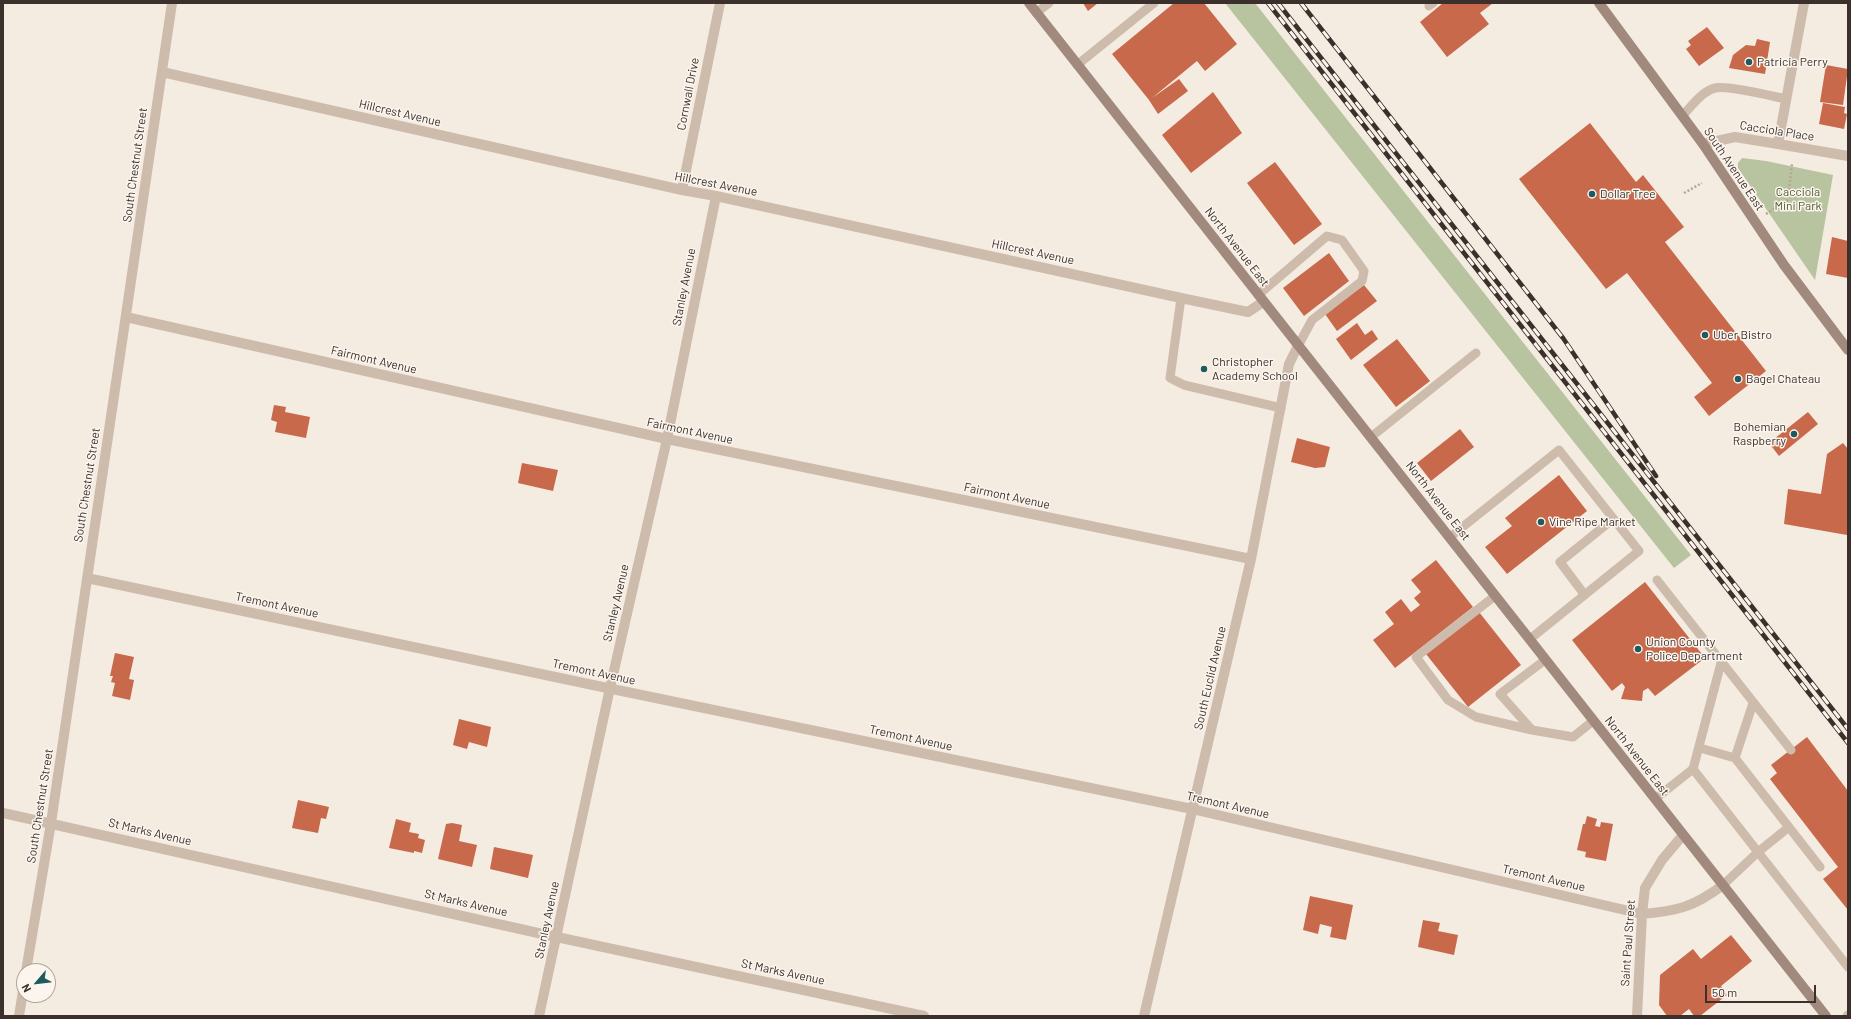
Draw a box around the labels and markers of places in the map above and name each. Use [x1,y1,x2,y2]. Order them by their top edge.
place label: Patricia Perry [1757,55,1828,69]
marker: Patricia Perry [1744,57,1754,67]
place label: Dollar Tree [1600,187,1656,201]
marker: Dollar Tree [1587,189,1597,199]
place label: Uber Bistro [1713,328,1772,342]
marker: Uber Bistro [1700,330,1710,340]
place label: Christopher Academy School [1212,355,1298,383]
marker: Christopher Academy School [1199,364,1209,374]
place label: Bagel Chateau [1746,372,1820,386]
marker: Bagel Chateau [1733,374,1743,384]
place label: Bohemian Raspberry [1733,420,1786,448]
marker: Bohemian Raspberry [1789,429,1799,439]
place label: Vine Ripe Market [1549,515,1636,529]
marker: Vine Ripe Market [1536,517,1546,527]
place label: Union County Police Department [1646,635,1743,663]
marker: Union County Police Department [1633,644,1643,654]

